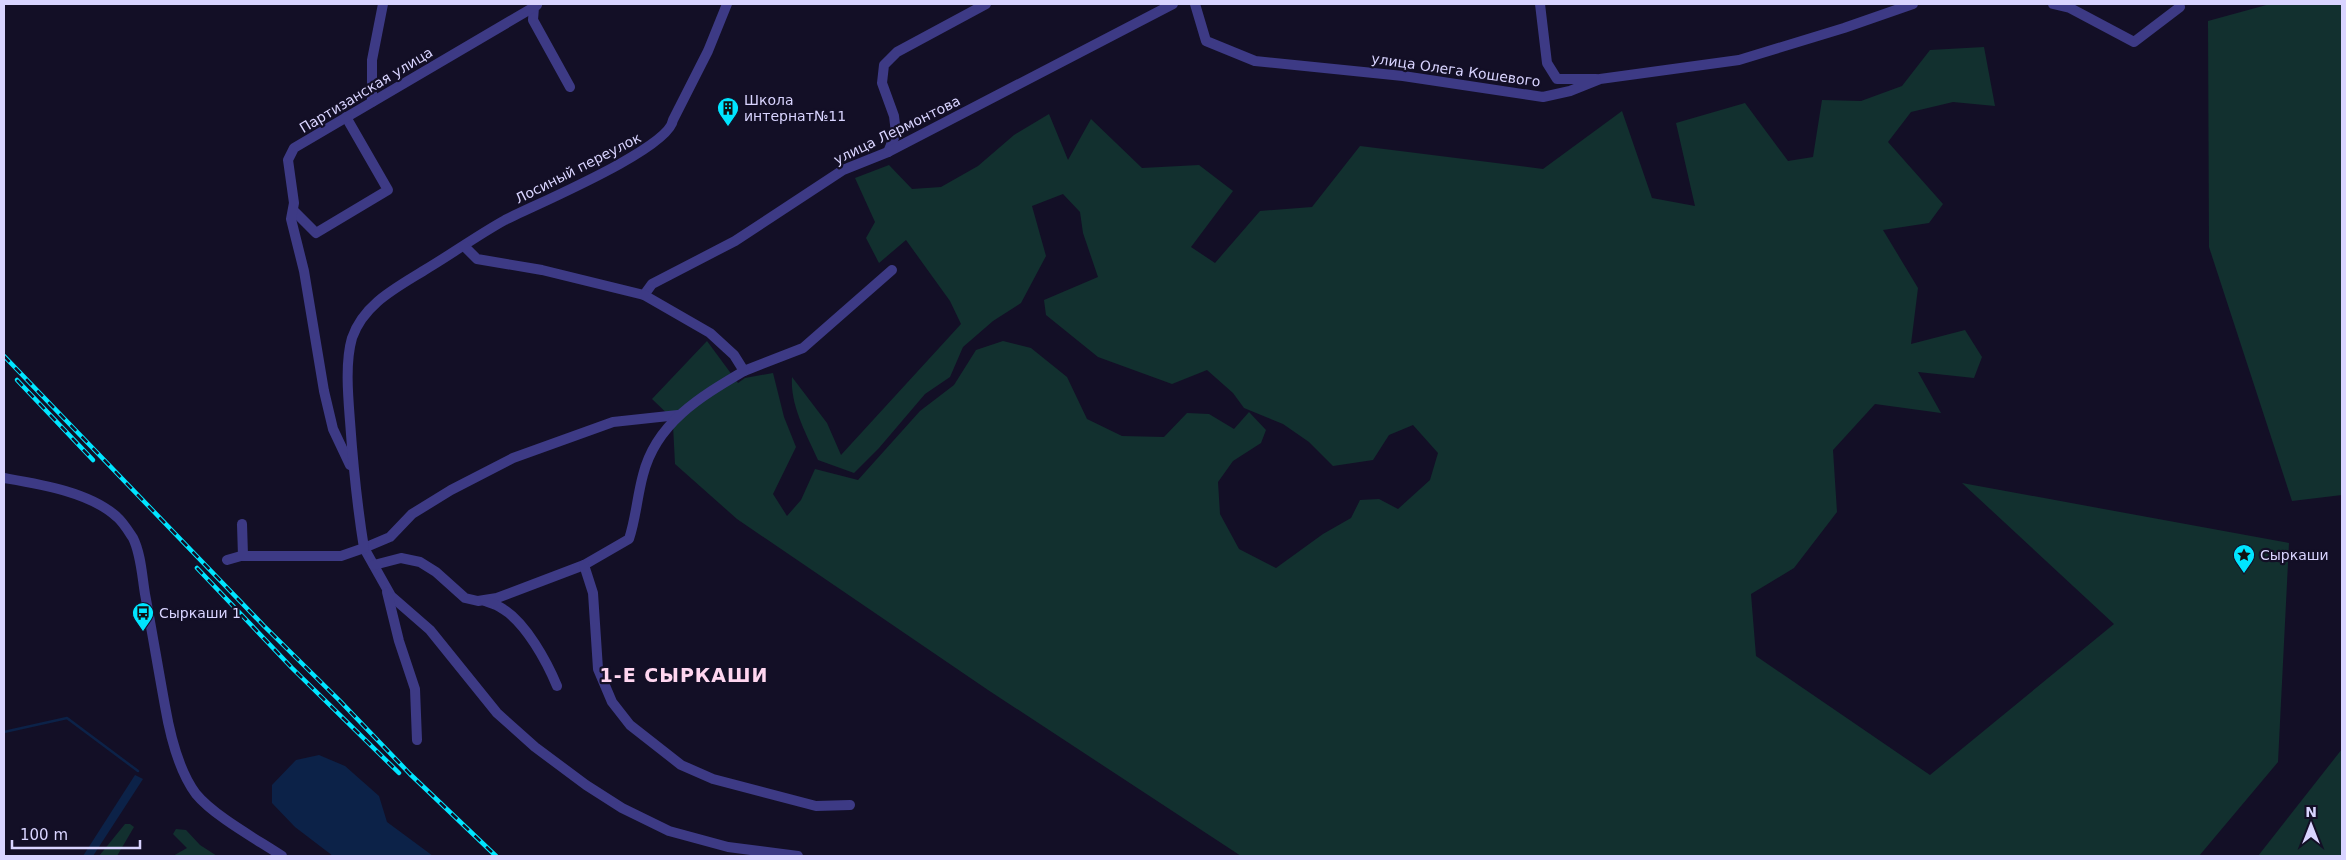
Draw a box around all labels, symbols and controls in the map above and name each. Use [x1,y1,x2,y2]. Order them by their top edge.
street label: Партизанская улица [297,44,435,136]
street label: улица Олега Кошевого [1370,50,1542,90]
place label: Школа интернат№11 [744,92,846,124]
street label: улица Лермонтова [831,92,963,168]
building icon: Школа интернат№11 [716,96,740,127]
street label: Лосиный переулок [512,129,644,207]
place icon: Сыркаши [2232,543,2256,574]
place label: Сыркаши [2260,547,2329,563]
bus stop icon: Сыркаши 1 [131,601,155,632]
place label: Сыркаши 1 [159,605,241,621]
district label: 1-Е СЫРКАШИ [600,664,768,686]
north arrow [2286,800,2336,850]
text: N [2305,804,2317,820]
scale bar [12,818,140,850]
text: 100 m [20,826,68,844]

